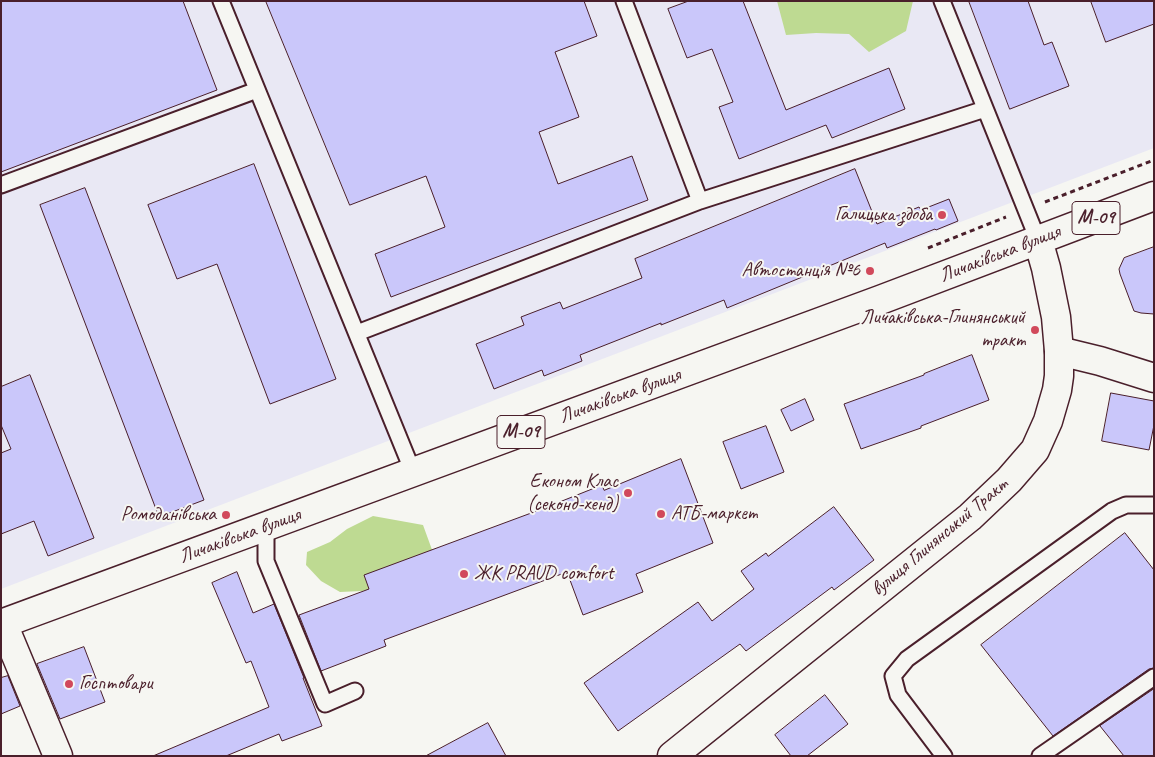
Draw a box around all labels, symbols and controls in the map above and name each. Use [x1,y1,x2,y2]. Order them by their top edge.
road number: М-09 [1072,202,1120,234]
place label: Галицька здоба [835,203,932,227]
marker: Галицька здоба [936,209,948,221]
street label: Личаківська вулиця [936,220,1064,288]
place label: Автостанція №6 [742,259,860,283]
marker: Автостанція №6 [864,265,876,277]
place label: Личаківська-Глинянський тракт [860,306,1025,353]
marker: Личаківська-Глинянський тракт [1029,324,1041,336]
street label: Личаківська вулиця [556,363,684,429]
road number: М-09 [497,416,545,448]
place label: Економ Клас (секонд-хенд) [527,470,618,517]
street label: вулиця Глинянський Тракт [866,473,1014,601]
marker: Економ Клас (секонд-хенд) [622,487,634,499]
place label: АТБ-маркет [671,502,757,526]
place label: Ромоданівська [121,503,216,527]
street label: Личаківська вулиця [176,503,304,569]
marker: АТБ-маркет [655,508,667,520]
marker: Ромоданівська [220,509,232,521]
place label: ЖК PRAUD comfort [474,562,613,586]
marker: ЖК PRAUD comfort [458,568,470,580]
place label: Госптовари [79,672,153,696]
marker: Госптовари [63,678,75,690]

